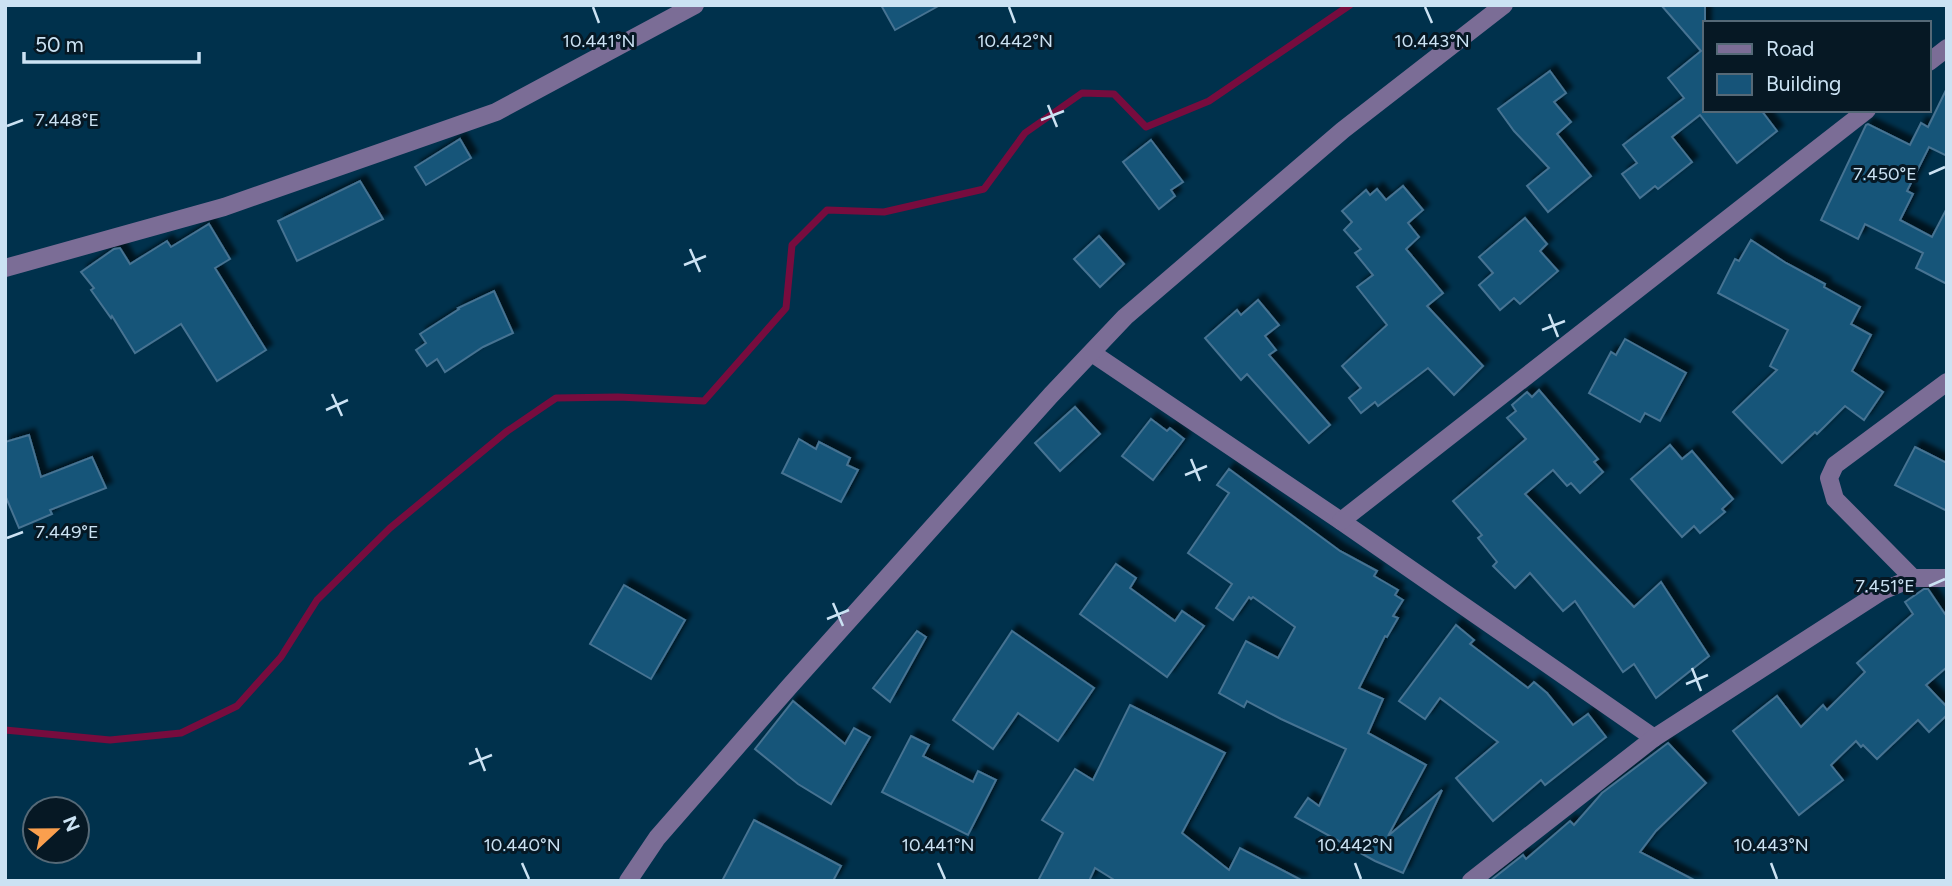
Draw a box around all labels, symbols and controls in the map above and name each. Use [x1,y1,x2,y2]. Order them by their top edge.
scale bar [24,21,200,65]
legend [1703,21,1931,112]
text: 10.441°N [562,30,636,52]
text: 10.442°N [977,30,1053,52]
text: 10.443°N [1394,30,1470,52]
text: 50 m [35,32,84,57]
text: Road [1766,36,1814,61]
text: Building [1766,71,1841,96]
text: 7.448°E [35,109,99,131]
text: 7.450°E [1853,163,1917,185]
text: 7.449°E [35,521,99,543]
text: 7.451°E [1855,575,1915,597]
north arrow [21,795,91,865]
text: N [58,813,85,835]
text: 10.440°N [483,834,561,856]
text: 10.441°N [901,834,975,856]
text: 10.442°N [1317,834,1393,856]
text: 10.443°N [1733,834,1809,856]

